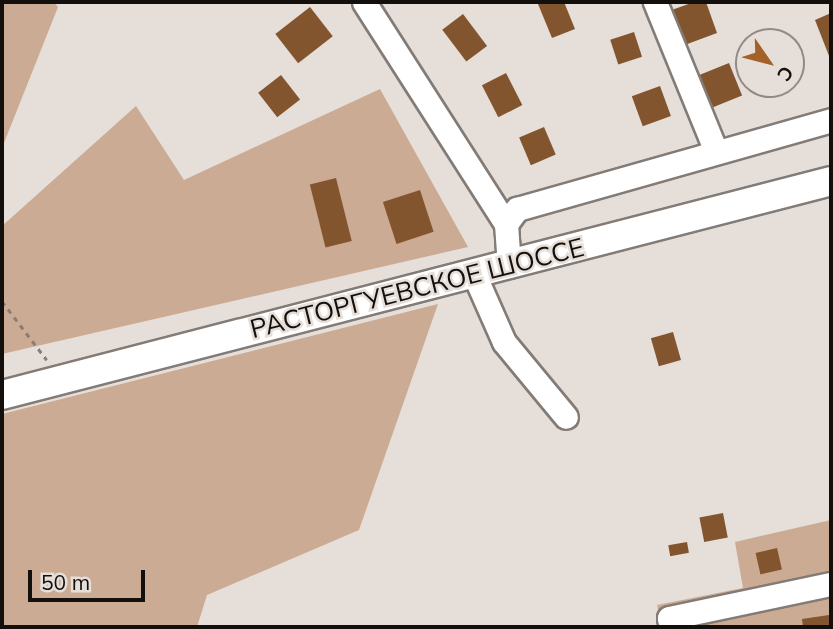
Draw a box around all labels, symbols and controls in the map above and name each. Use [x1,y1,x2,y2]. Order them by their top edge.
north arrow [735,28,805,98]
text: С [772,62,799,86]
street label: РАСТОРГУЕВСКОЕ ШОССЕ [247,231,587,345]
scale bar [32,556,149,600]
text: 50 m [41,569,90,595]

